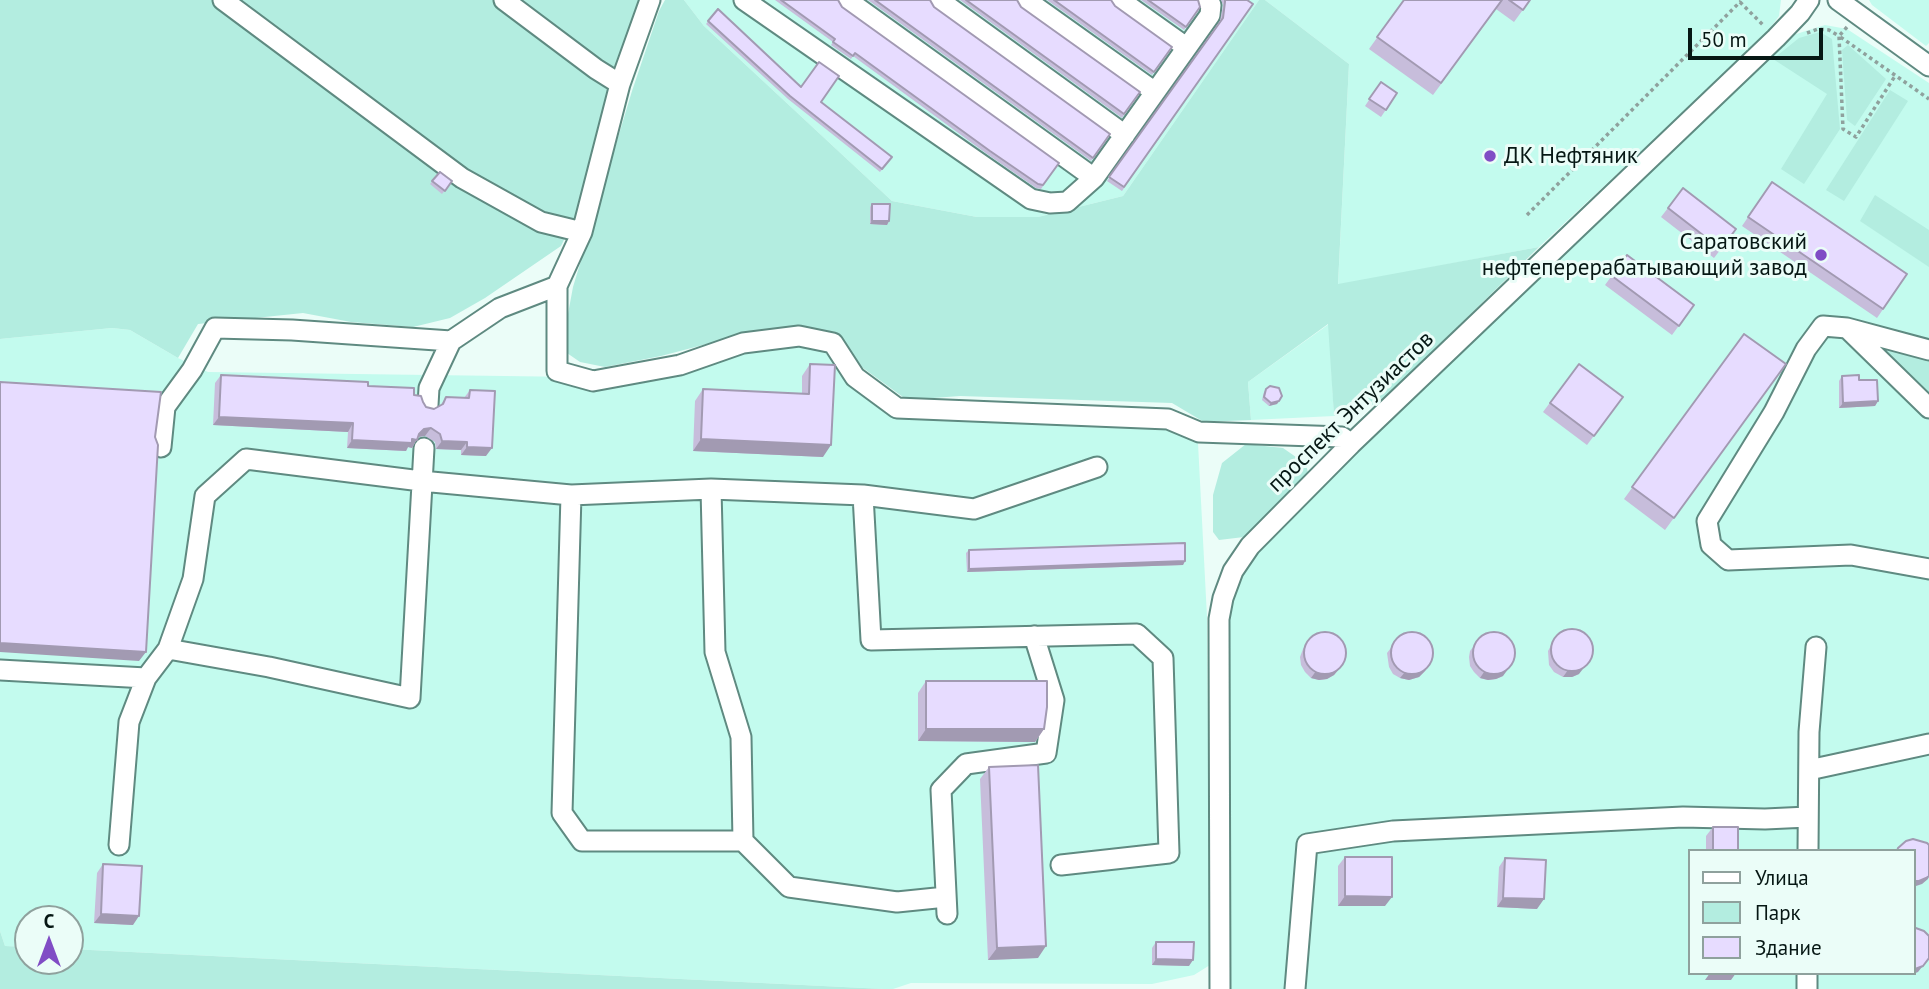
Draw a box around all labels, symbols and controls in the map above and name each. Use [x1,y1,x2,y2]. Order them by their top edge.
scale bar [1691,14,1826,58]
text: 50 m [1701,26,1747,53]
place label: ДК Нефтяник [1504,142,1638,170]
marker: ДК Нефтяник [1482,148,1498,164]
place label: Саратовский нефтеперерабатывающий завод [1482,228,1807,282]
marker: Саратовский нефтеперерабатывающий завод [1813,247,1829,263]
street label: проспект Энтузиастов [1262,326,1440,498]
legend [1688,849,1915,975]
text: Улица [1755,864,1809,891]
text: Парк [1755,899,1801,926]
north arrow [14,905,84,975]
text: С [44,909,54,933]
text: Здание [1755,934,1822,961]

